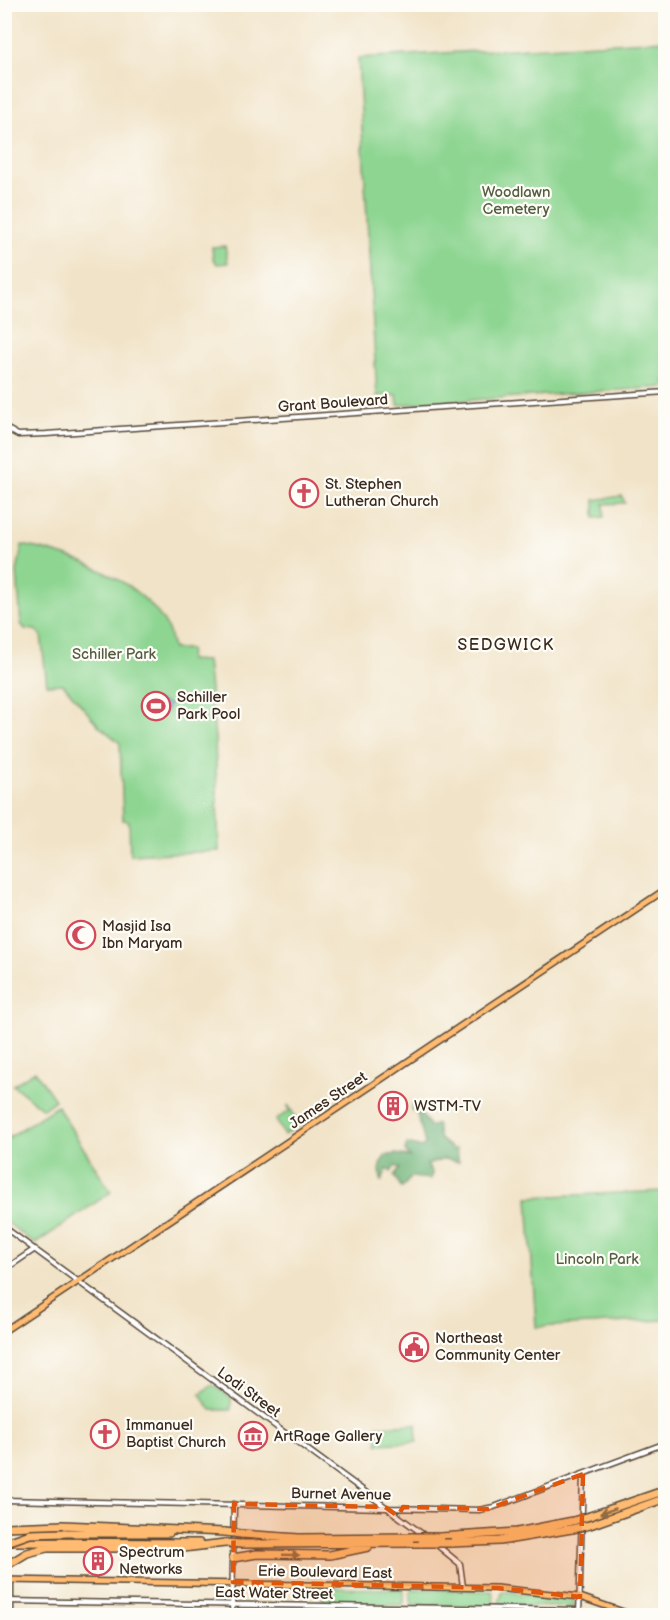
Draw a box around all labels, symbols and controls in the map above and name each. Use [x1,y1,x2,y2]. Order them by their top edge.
park label: Woodlawn Cemetery [482,183,550,219]
street label: Grant Boulevard [277,390,389,417]
place label: St. Stephen Lutheran Church [325,475,439,511]
church icon: St. Stephen Lutheran Church [288,477,320,509]
district label: SEDGWICK [458,636,554,655]
park label: Schiller Park [72,645,157,664]
place label: Schiller Park Pool [177,688,240,724]
sports icon: Schiller Park Pool [140,690,172,722]
place label: Masjid Isa Ibn Maryam [102,917,182,953]
mosque icon: Masjid Isa Ibn Maryam [65,919,97,951]
street label: James Street [286,1067,371,1133]
building icon: WSTM-TV [377,1090,409,1122]
place label: WSTM-TV [414,1097,482,1116]
park label: Lincoln Park [555,1250,639,1269]
place label: Northeast Community Center [435,1329,561,1365]
public building icon: Northeast Community Center [398,1331,430,1363]
street label: Lodi Street [213,1363,284,1422]
place label: Immanuel Baptist Church [126,1416,226,1452]
church icon: Immanuel Baptist Church [89,1418,121,1450]
museum icon: ArtRage Gallery [237,1420,269,1452]
place label: ArtRage Gallery [274,1427,383,1446]
street label: Burnet Avenue [291,1484,391,1505]
one-way arrow [599,1507,617,1516]
place label: Spectrum Networks [119,1543,184,1579]
building icon: Spectrum Networks [82,1545,114,1577]
one-way arrow [282,1550,301,1559]
street label: Erie Boulevard East [258,1562,393,1583]
street label: East Water Street [215,1583,334,1604]

